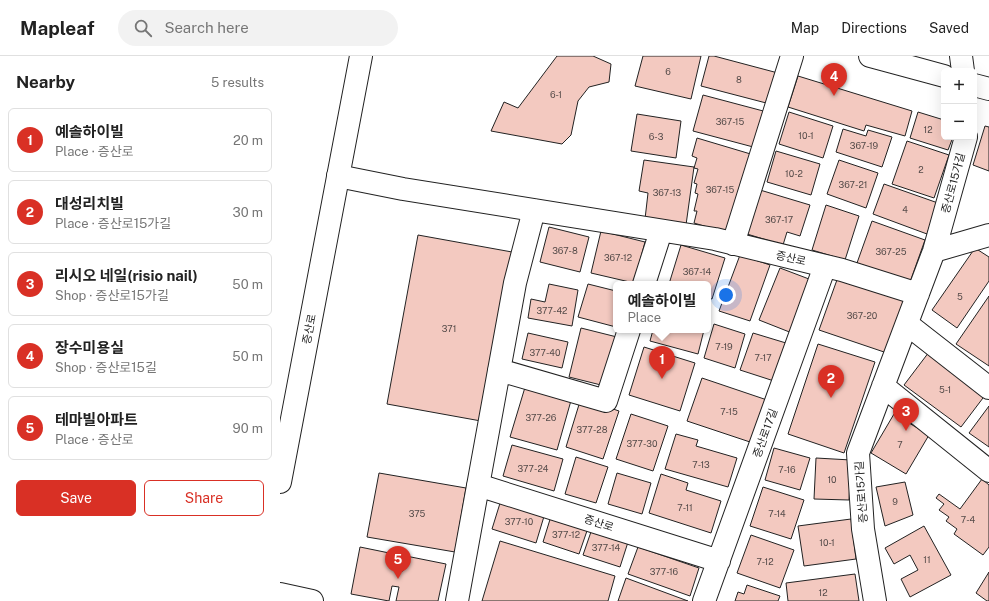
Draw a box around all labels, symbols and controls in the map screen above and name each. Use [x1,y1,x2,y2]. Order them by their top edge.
search box [118,10,398,46]
text: Mapleaf [20,17,94,39]
icon: search [132,17,154,39]
text: Search here [164,19,249,36]
text: Map [791,20,819,36]
text: Directions [841,20,907,36]
text: Saved [929,20,969,36]
pin: 4 [821,63,847,96]
house number: 6 [665,66,671,77]
map controls [941,68,977,140]
button: + [941,68,977,104]
text: Nearby [16,72,75,92]
house number: 8 [736,74,742,85]
text: 5 results [211,75,264,90]
house number: 6-1 [550,89,562,100]
button: − [941,104,977,140]
house number: 367-15 [716,116,745,127]
text: 예솔하이빌 [55,123,124,140]
house number: 12 [923,124,933,135]
house number: 10-1 [798,130,814,141]
house number: 6-3 [649,131,664,142]
text: 1 [27,133,33,148]
text: 20 m [233,133,263,148]
house number: 367-19 [850,140,879,151]
text: Place · 증산로 [55,144,134,159]
street label: 증산로15가길 [939,151,967,215]
house number: 2 [918,164,924,175]
house number: 10-2 [785,168,803,179]
house number: 367-21 [839,179,867,190]
house number: 367-15 [706,184,735,195]
house number: 367-13 [653,187,682,198]
text: 대성리치빌 [55,195,124,212]
house number: 4 [902,204,908,215]
text: 2 [26,205,34,220]
text: 30 m [233,205,263,220]
house number: 367-17 [765,214,793,225]
text: Place · 증산로15가길 [55,216,171,231]
house number: 367-8 [552,245,578,256]
house number: 367-25 [876,246,907,257]
street label: 증산로 [775,249,807,267]
house number: 367-12 [604,252,632,263]
house number: 367-14 [683,266,712,277]
text: 리시오 네일(risio nail) [55,267,198,284]
text: 3 [26,277,34,292]
text: 50 m [232,277,263,292]
popup [613,281,711,333]
your location [716,285,736,305]
text: Shop · 증산로15가길 [55,288,169,303]
house number: 5 [957,291,963,302]
text: 예솔하이빌 [627,292,697,309]
house number: 377-42 [537,305,567,316]
text: Place [627,310,661,325]
house number: 367-20 [847,310,878,321]
street label: 증산로 [300,313,318,345]
house number: 371 [442,323,456,334]
text: 장수미용실 [55,339,124,356]
house number: 7-19 [715,341,733,352]
pin: 1 [649,346,675,379]
house number: 377-40 [530,347,561,358]
text: 4 [26,349,34,364]
text: 50 m [232,349,263,364]
house number: 7-17 [754,352,772,363]
text: Shop · 증산로15길 [55,360,157,375]
pin: 2 [818,365,844,398]
house number: 5-1 [939,384,951,395]
pin: 3 [893,398,919,431]
house number: 7-15 [720,406,738,417]
street label: 증산로17길 [751,407,779,459]
text: 테마빌아파트 [55,411,138,428]
house number: 377-26 [526,412,557,423]
text: 5 [26,421,34,436]
text: 90 m [233,421,263,436]
house number: 377-28 [576,424,608,435]
text: Place · 증산로 [55,432,134,447]
house number: 377-30 [627,438,658,449]
house number: 7 [897,439,903,450]
house number: 7-13 [692,459,710,470]
street label: 증산로15가길 [853,461,869,523]
house number: 377-24 [518,463,549,474]
house number: 7-16 [778,464,796,475]
house number: 10 [827,474,837,485]
button: Save [16,480,136,516]
button: Share [144,480,264,516]
house number: 9 [892,496,898,507]
house number: 7-11 [677,502,693,513]
house number: 375 [409,508,426,519]
house number: 7-14 [768,508,786,519]
street label: 증산로 [583,513,615,533]
house number: 7-4 [961,514,976,525]
house number: 377-10 [505,516,534,527]
house number: 377-12 [552,529,580,540]
house number: 10-1 [819,537,835,548]
house number: 377-14 [592,542,621,553]
pin: 5 [385,546,411,579]
house number: 11 [923,554,931,565]
house number: 7-12 [756,556,774,567]
house number: 377-16 [650,566,679,577]
house number: 12 [818,587,828,598]

